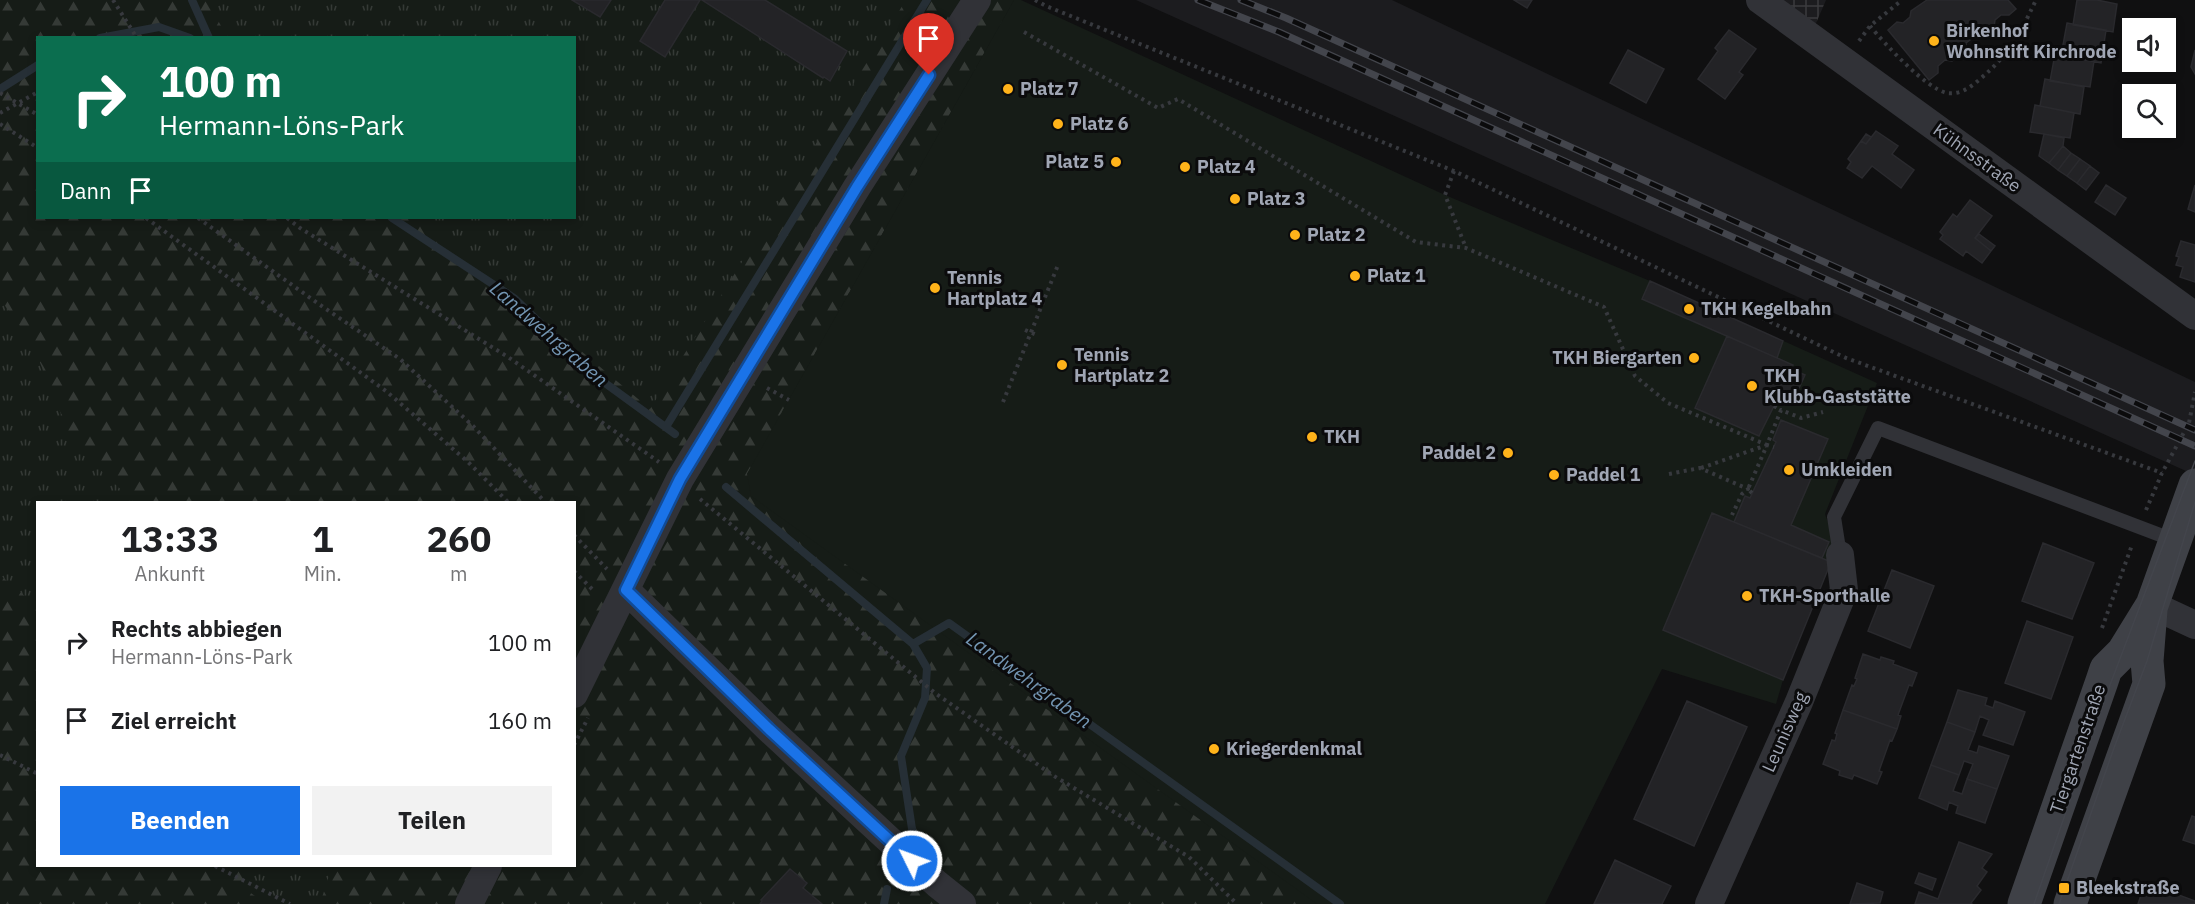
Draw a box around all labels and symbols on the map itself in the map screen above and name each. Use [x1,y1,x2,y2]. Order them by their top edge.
pin [903,13,954,75]
place label: Birkenhof Wohnstift Kirchrode [1946,19,2117,63]
marker: Birkenhof Wohnstift Kirchrode [1927,34,1941,48]
place label: Platz 7 [1020,77,1079,100]
marker: Platz 7 [1001,82,1015,96]
place label: Platz 6 [1070,112,1129,135]
marker: Platz 6 [1051,117,1065,131]
street label: Kühnsstraße [1929,118,2026,197]
place label: Platz 5 [1045,150,1104,173]
marker: Platz 5 [1109,155,1123,169]
place label: Platz 4 [1197,155,1256,178]
marker: Platz 4 [1178,160,1192,174]
place label: Platz 3 [1247,187,1306,210]
marker: Platz 3 [1228,192,1242,206]
place label: Platz 2 [1307,223,1366,246]
marker: Platz 2 [1288,228,1302,242]
place label: Platz 1 [1367,264,1426,287]
place label: Tennis Hartplatz 4 [947,266,1043,310]
marker: Platz 1 [1348,269,1362,283]
water label: Landwehrgraben [484,275,614,393]
marker: Tennis Hartplatz 4 [928,281,942,295]
place label: TKH Kegelbahn [1701,297,1832,320]
marker: TKH Kegelbahn [1682,302,1696,316]
place label: Tennis Hartplatz 2 [1074,343,1169,387]
place label: TKH Biergarten [1552,346,1682,369]
marker: TKH Biergarten [1687,351,1701,365]
marker: Tennis Hartplatz 2 [1055,358,1069,372]
place label: TKH Klubb-Gaststätte [1764,364,1911,408]
marker: TKH Klubb-Gaststätte [1745,379,1759,393]
place label: TKH [1324,425,1360,448]
marker: TKH [1305,430,1319,444]
place label: Paddel 2 [1422,441,1496,464]
marker: Paddel 2 [1501,446,1515,460]
place label: Umkleiden [1801,458,1892,481]
place label: Paddel 1 [1566,463,1640,486]
marker: Umkleiden [1782,463,1796,477]
marker: Paddel 1 [1547,468,1561,482]
place label: TKH-Sporthalle [1759,584,1890,607]
marker: TKH-Sporthalle [1740,589,1754,603]
water label: Landwehrgraben [961,625,1097,734]
street label: Tiergartenstraße [2045,681,2110,817]
street label: Leunisweg [1757,688,1813,775]
place label: Kriegerdenkmal [1226,737,1363,760]
marker: Kriegerdenkmal [1207,742,1221,756]
position arrow [880,829,944,893]
place label: Bleekstraße [2076,876,2180,899]
marker: Bleekstraße [2057,881,2071,895]

